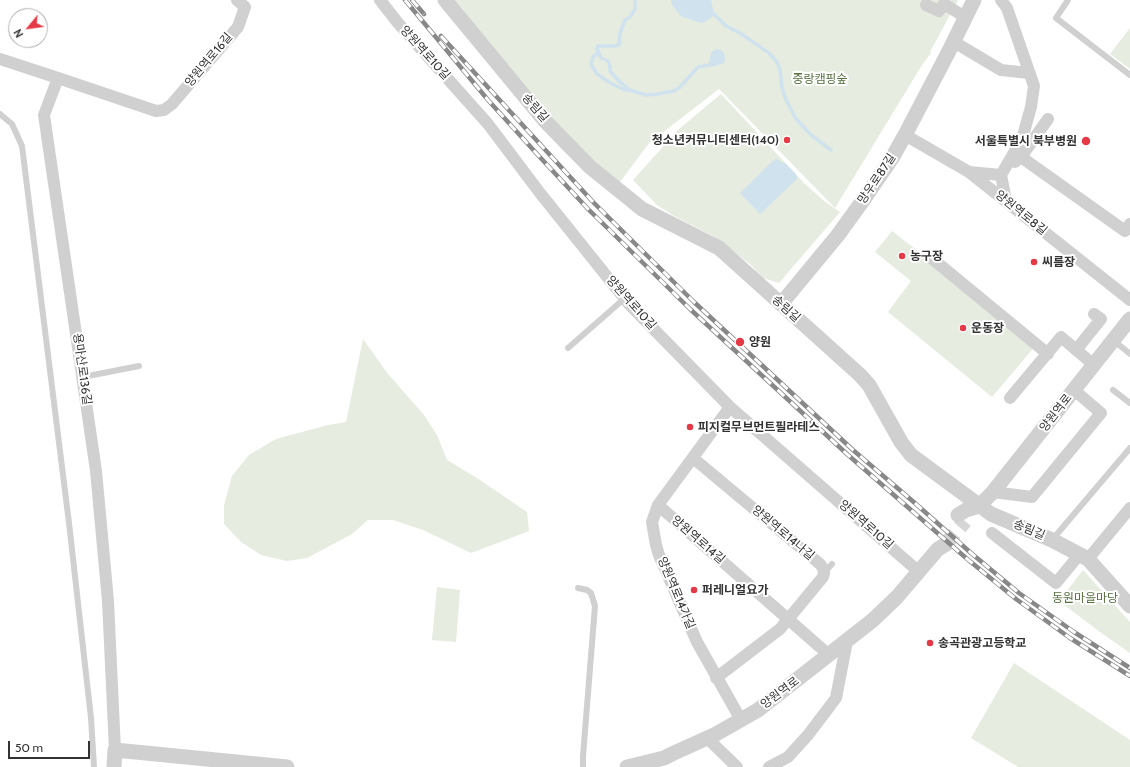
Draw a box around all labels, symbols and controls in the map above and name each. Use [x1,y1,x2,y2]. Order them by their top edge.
north arrow [8,8,48,48]
street label: 양원역로10길 [397,23,453,83]
text: N [10,27,26,40]
street label: 양원역로16길 [182,30,236,90]
park label: 중랑캠핑숲 [792,72,848,86]
street label: 송림길 [519,91,551,125]
place label: 청소년커뮤니티센터(140) [652,133,779,147]
place label: 서울특별시 북부병원 [975,134,1077,148]
marker: 청소년커뮤니티센터(140) [782,135,792,145]
marker: 서울특별시 북부병원 [1080,135,1092,147]
street label: 망우로87길 [855,151,899,207]
street label: 양원역로8길 [992,188,1050,238]
place label: 농구장 [910,249,943,263]
marker: 농구장 [897,251,907,261]
place label: 씨름장 [1042,255,1075,269]
marker: 씨름장 [1029,257,1039,267]
street label: 양원역로10길 [603,273,659,333]
street label: 송림길 [769,293,803,325]
place label: 운동장 [971,321,1004,335]
marker: 운동장 [958,323,968,333]
street label: 용마산로136길 [70,332,94,406]
place label: 양원 [749,335,771,349]
marker: 양원 [734,336,746,348]
street label: 양원역로 [1037,391,1075,435]
place label: 피지컬무브먼트필라테스 [698,420,819,434]
marker: 피지컬무브먼트필라테스 [685,422,695,432]
street label: 양원역로10길 [836,497,896,553]
street label: 양원역로14나길 [749,503,817,563]
street label: 양원역로14길 [668,513,728,567]
street label: 송림길 [1011,517,1047,543]
street label: 양원역로14가길 [654,555,698,631]
place label: 퍼레니얼요가 [702,583,768,597]
marker: 퍼레니얼요가 [689,585,699,595]
park label: 동원마을마당 [1052,591,1118,605]
place label: 송곡관광고등학교 [938,636,1026,650]
marker: 송곡관광고등학교 [925,638,935,648]
street label: 양원역로 [758,674,802,712]
scale bar [10,733,92,759]
text: 50 m [15,740,43,755]

